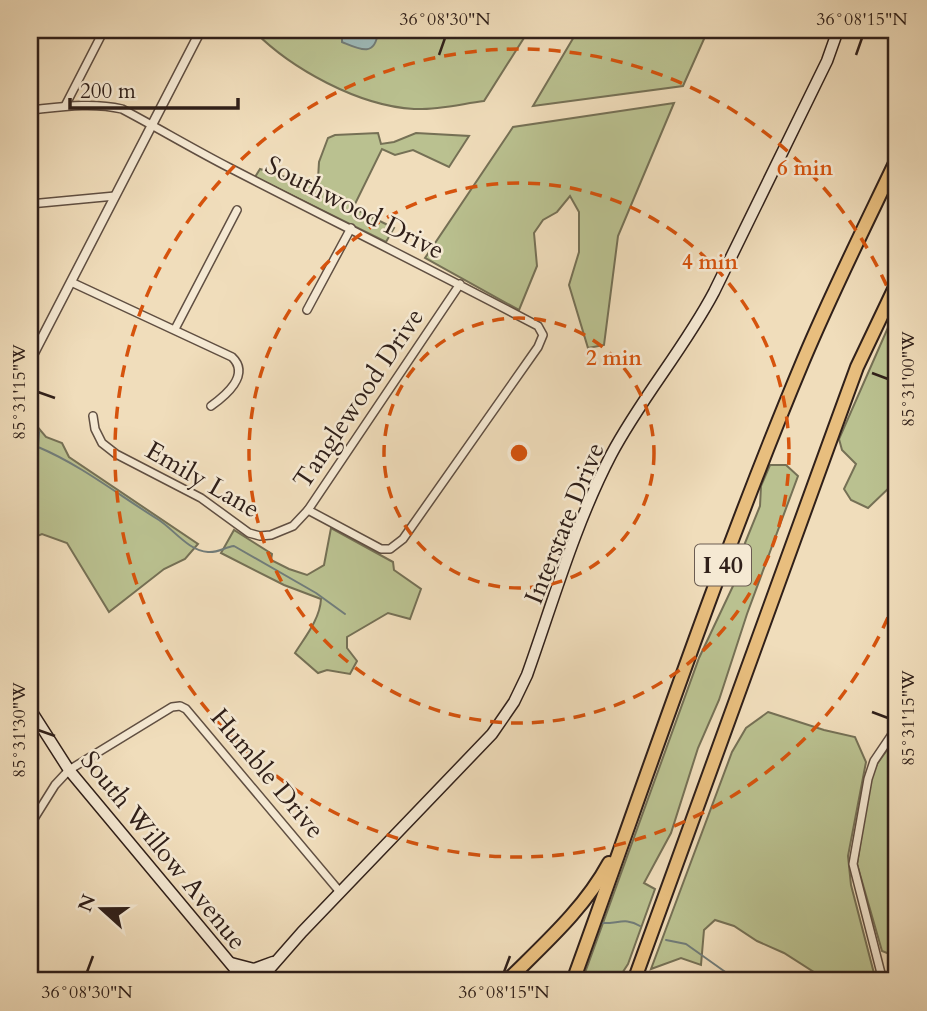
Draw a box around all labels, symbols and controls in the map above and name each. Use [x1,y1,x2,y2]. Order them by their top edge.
text: 36°08'30"N [399,7,491,32]
text: 36°08'15"N [816,7,908,32]
scale bar [70,66,238,110]
text: 200 m [80,77,136,106]
street label: Southwood Drive [259,147,450,268]
text: 6 min [777,154,833,183]
text: 4 min [682,248,738,277]
street label: Tanglewood Drive [285,301,432,495]
text: 85°31'00"W [896,331,921,427]
text: 85°31'15"W [7,344,32,440]
text: 2 min [586,344,642,373]
street label: Emily Lane [139,433,266,526]
street label: Interstate Drive [516,437,613,609]
centre of rings [507,441,531,465]
road number: I 40 [695,544,751,586]
text: 85°31'15"W [896,670,921,766]
text: 85°31'30"W [7,682,32,778]
street label: Humble Drive [203,701,333,846]
street label: South Willow Avenue [73,744,255,957]
north arrow [66,874,136,944]
text: N [72,890,102,916]
text: 36°08'30"N [41,980,133,1005]
text: 36°08'15"N [458,980,550,1005]

